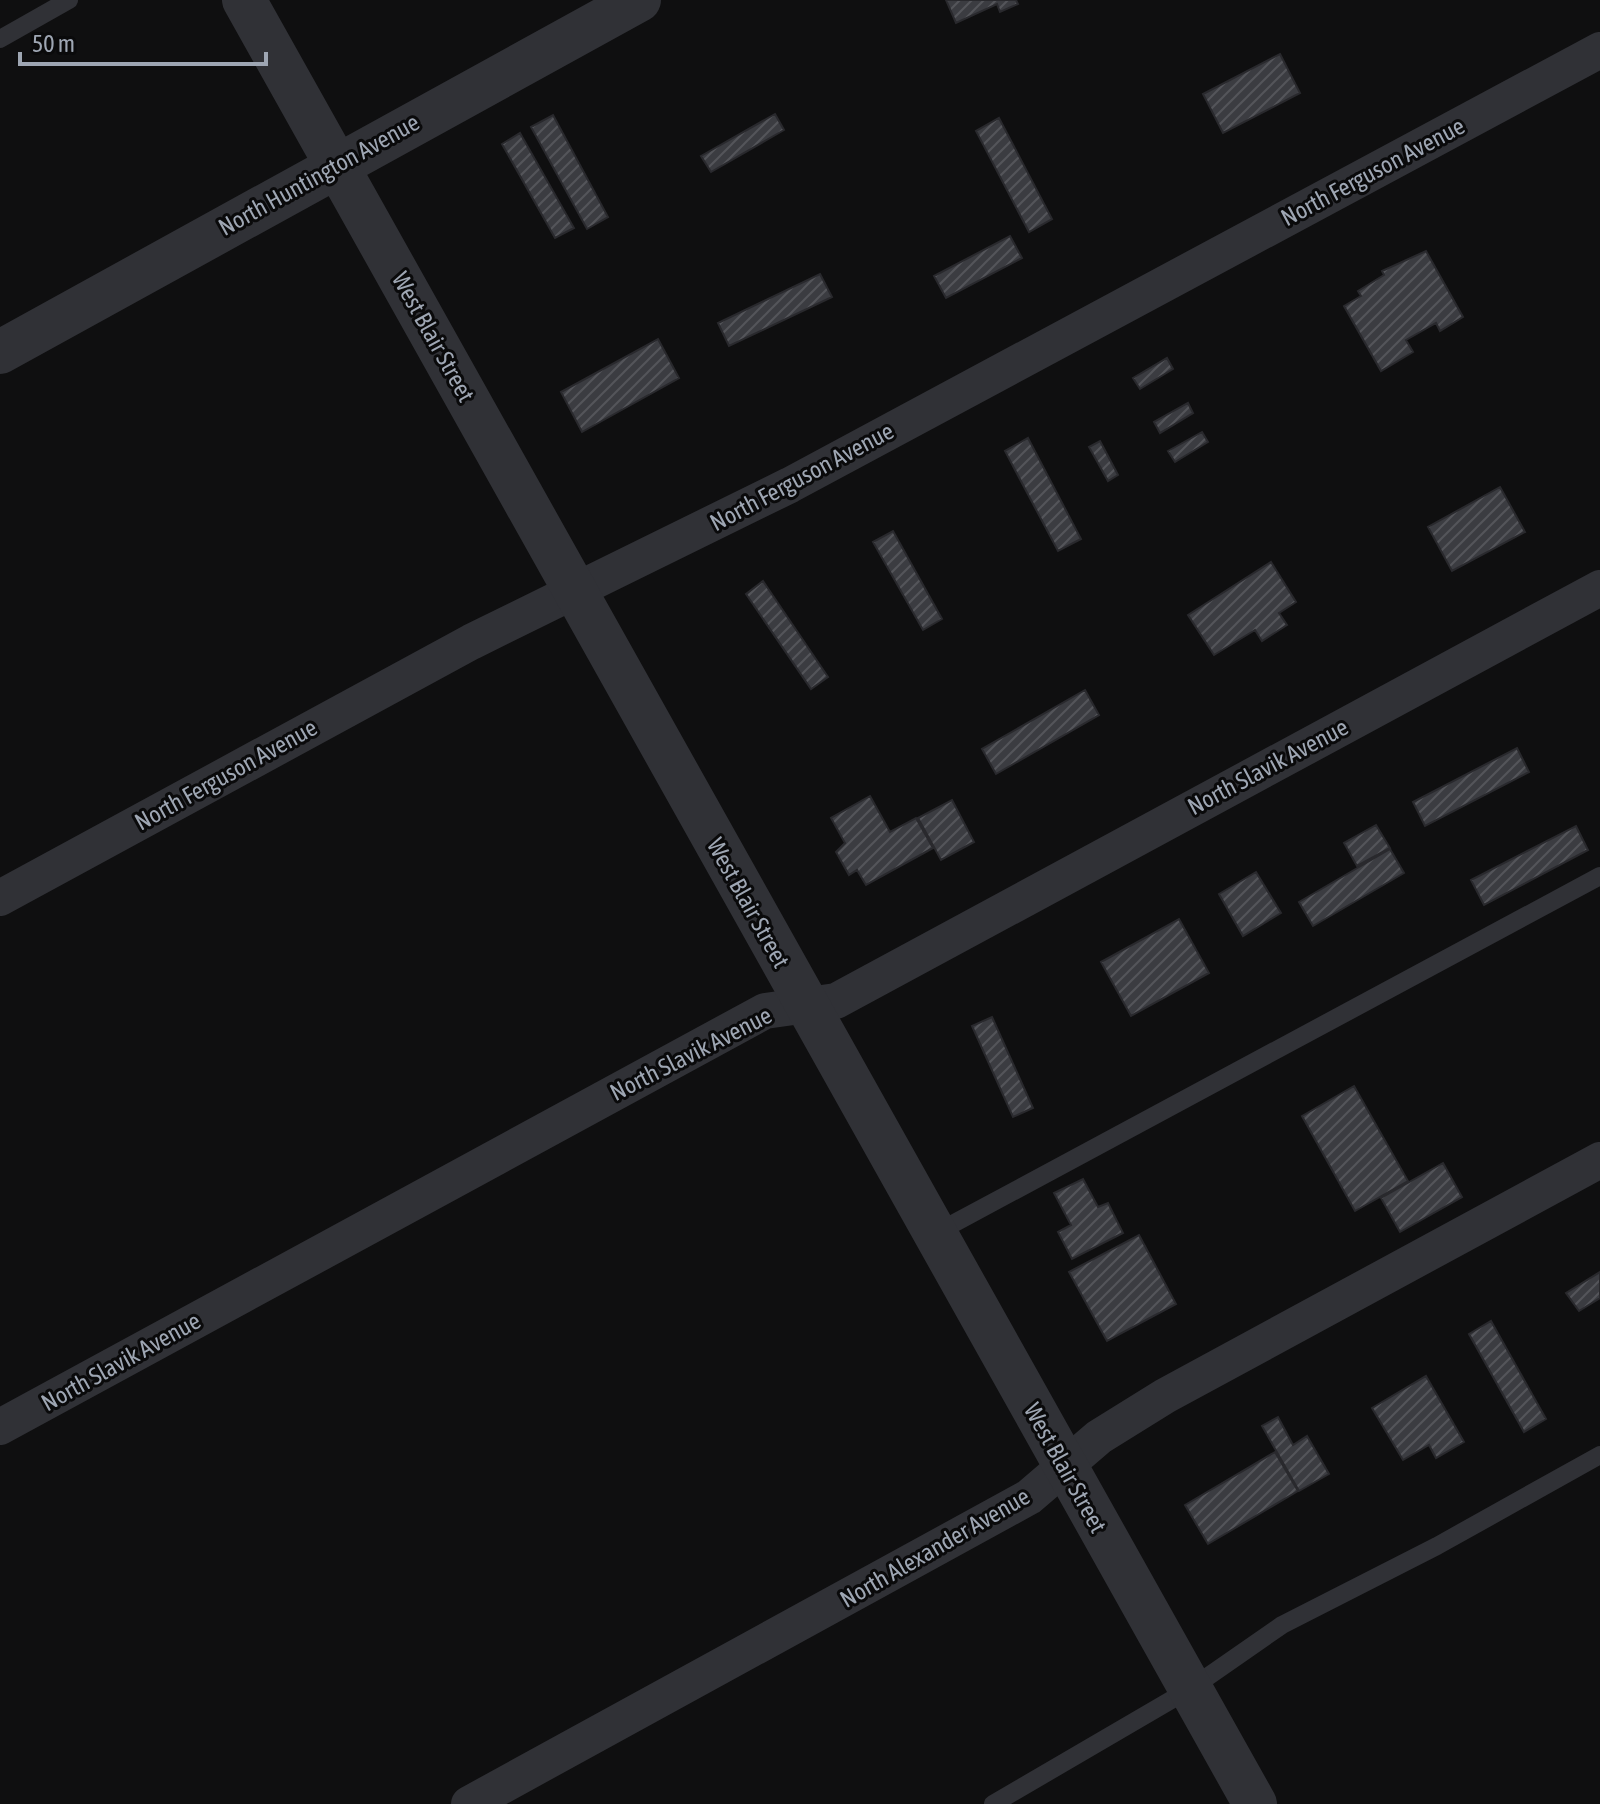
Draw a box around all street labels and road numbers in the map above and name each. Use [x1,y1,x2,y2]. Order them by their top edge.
street label: North Huntington Avenue [214,108,424,241]
street label: North Ferguson Avenue [1277,112,1469,231]
street label: West Blair Street [387,267,480,406]
street label: North Ferguson Avenue [706,417,898,536]
street label: North Ferguson Avenue [130,713,321,836]
street label: North Slavik Avenue [1183,713,1352,820]
street label: West Blair Street [702,833,795,972]
street label: North Slavik Avenue [606,1001,776,1106]
street label: North Slavik Avenue [37,1307,205,1416]
street label: West Blair Street [1019,1398,1112,1537]
street label: North Alexander Avenue [835,1482,1034,1613]

